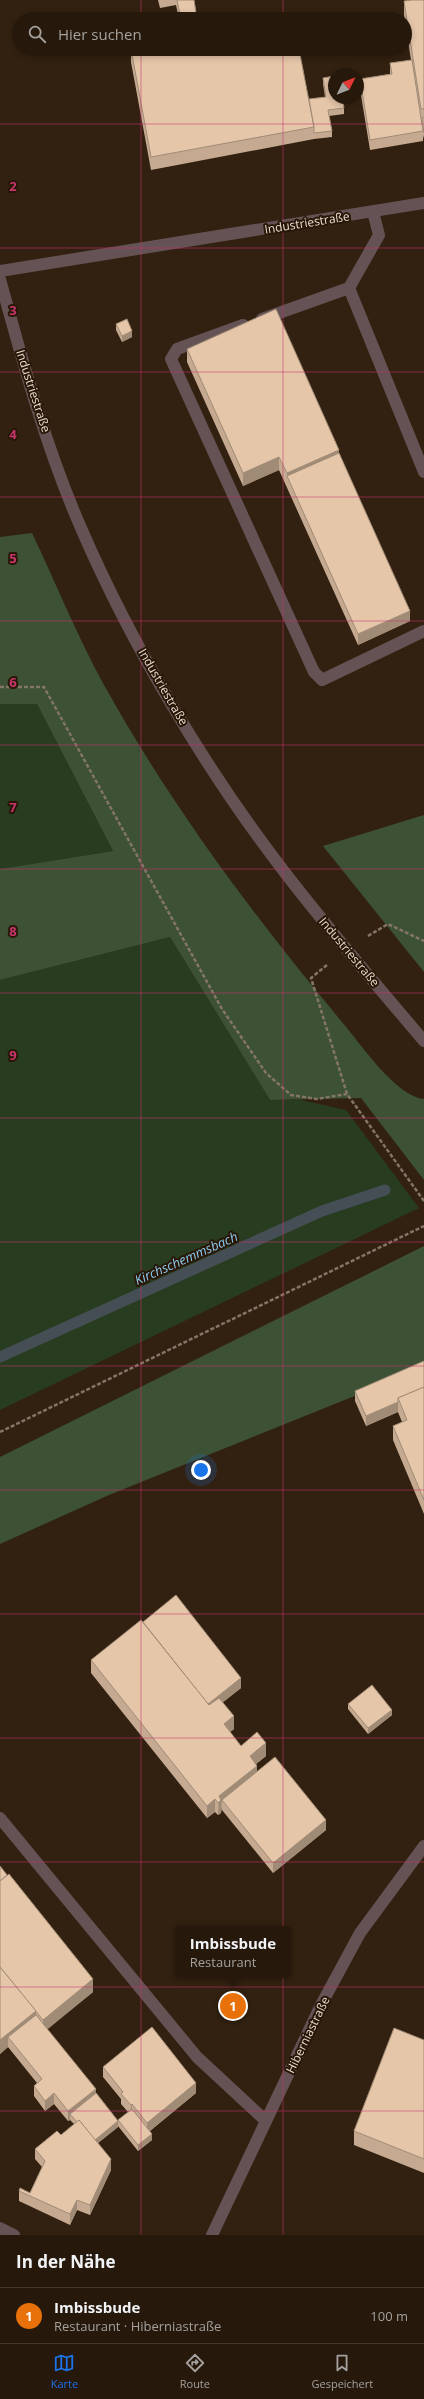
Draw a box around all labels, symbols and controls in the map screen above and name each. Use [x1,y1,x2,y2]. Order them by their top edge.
search box [12,12,412,56]
icon: search [26,23,48,45]
text: Hier suchen [58,24,142,44]
north arrow [328,68,364,104]
text: 2 [9,177,17,195]
street label: Industriestraße [263,207,351,238]
text: 3 [9,301,17,319]
street label: Industriestraße [12,347,55,435]
text: 4 [9,425,17,443]
text: 5 [9,549,17,567]
street label: Industriestraße [135,645,192,728]
text: 6 [9,673,17,691]
text: 7 [9,798,17,816]
street label: Industriestraße [315,913,384,990]
text: 8 [9,922,17,940]
text: 9 [9,1046,17,1064]
water label: Kirchschemmsbach [132,1227,240,1289]
your location [191,1460,211,1480]
popup [175,1926,291,1978]
text: Imbissbude [190,1933,276,1953]
text: Restaurant [190,1953,256,1971]
pin: 1 [220,1991,246,2021]
street label: Hiberniastraße [282,1993,334,2076]
text: In der Nähe [16,2250,115,2273]
text: Imbissbude [54,2297,140,2317]
text: 1 [25,2307,33,2325]
text: 100 m [370,2307,408,2325]
text: Restaurant · Hiberniastraße [54,2317,221,2335]
tab: Karte [51,2352,78,2391]
tab: Route [180,2352,210,2391]
tab: Gespeichert [311,2352,373,2391]

